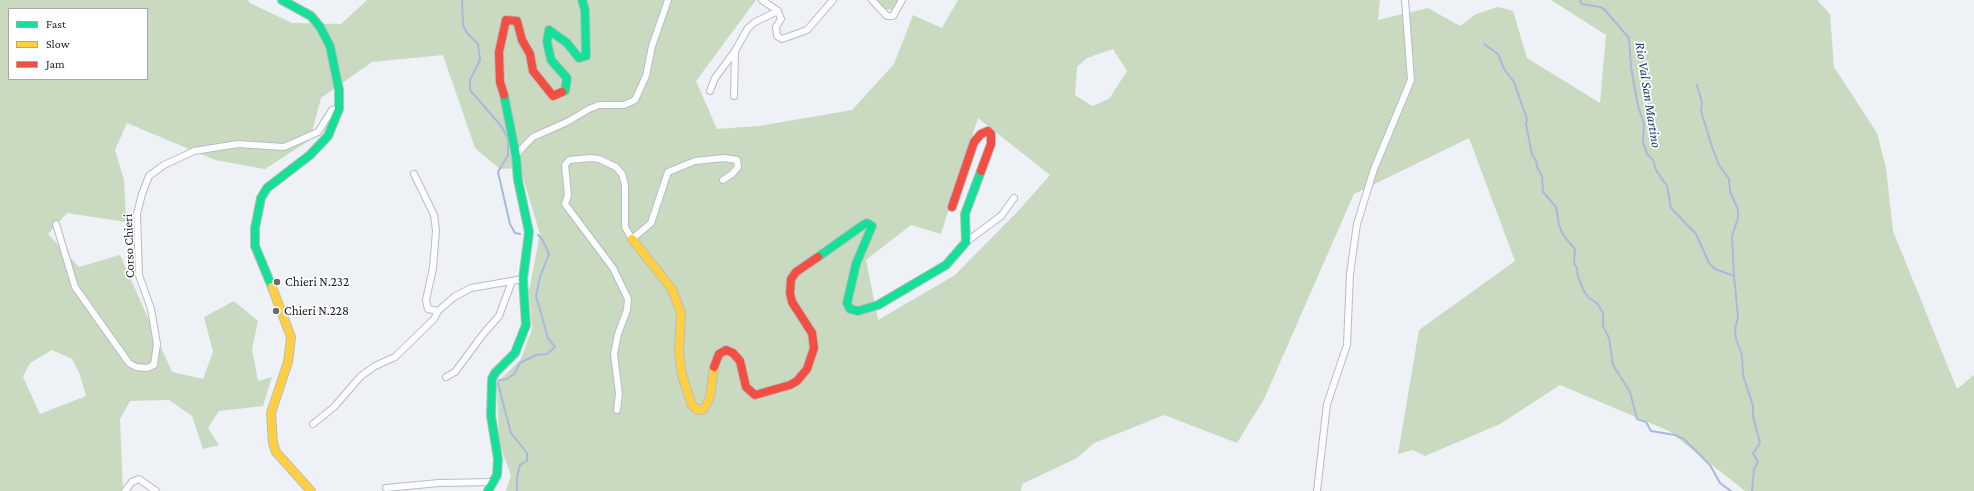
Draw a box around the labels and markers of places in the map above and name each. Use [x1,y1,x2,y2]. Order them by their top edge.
place label: Chieri N.232 [285,274,349,290]
marker: Chieri N.232 [272,277,282,287]
place label: Chieri N.228 [284,303,349,319]
marker: Chieri N.228 [271,306,281,316]

